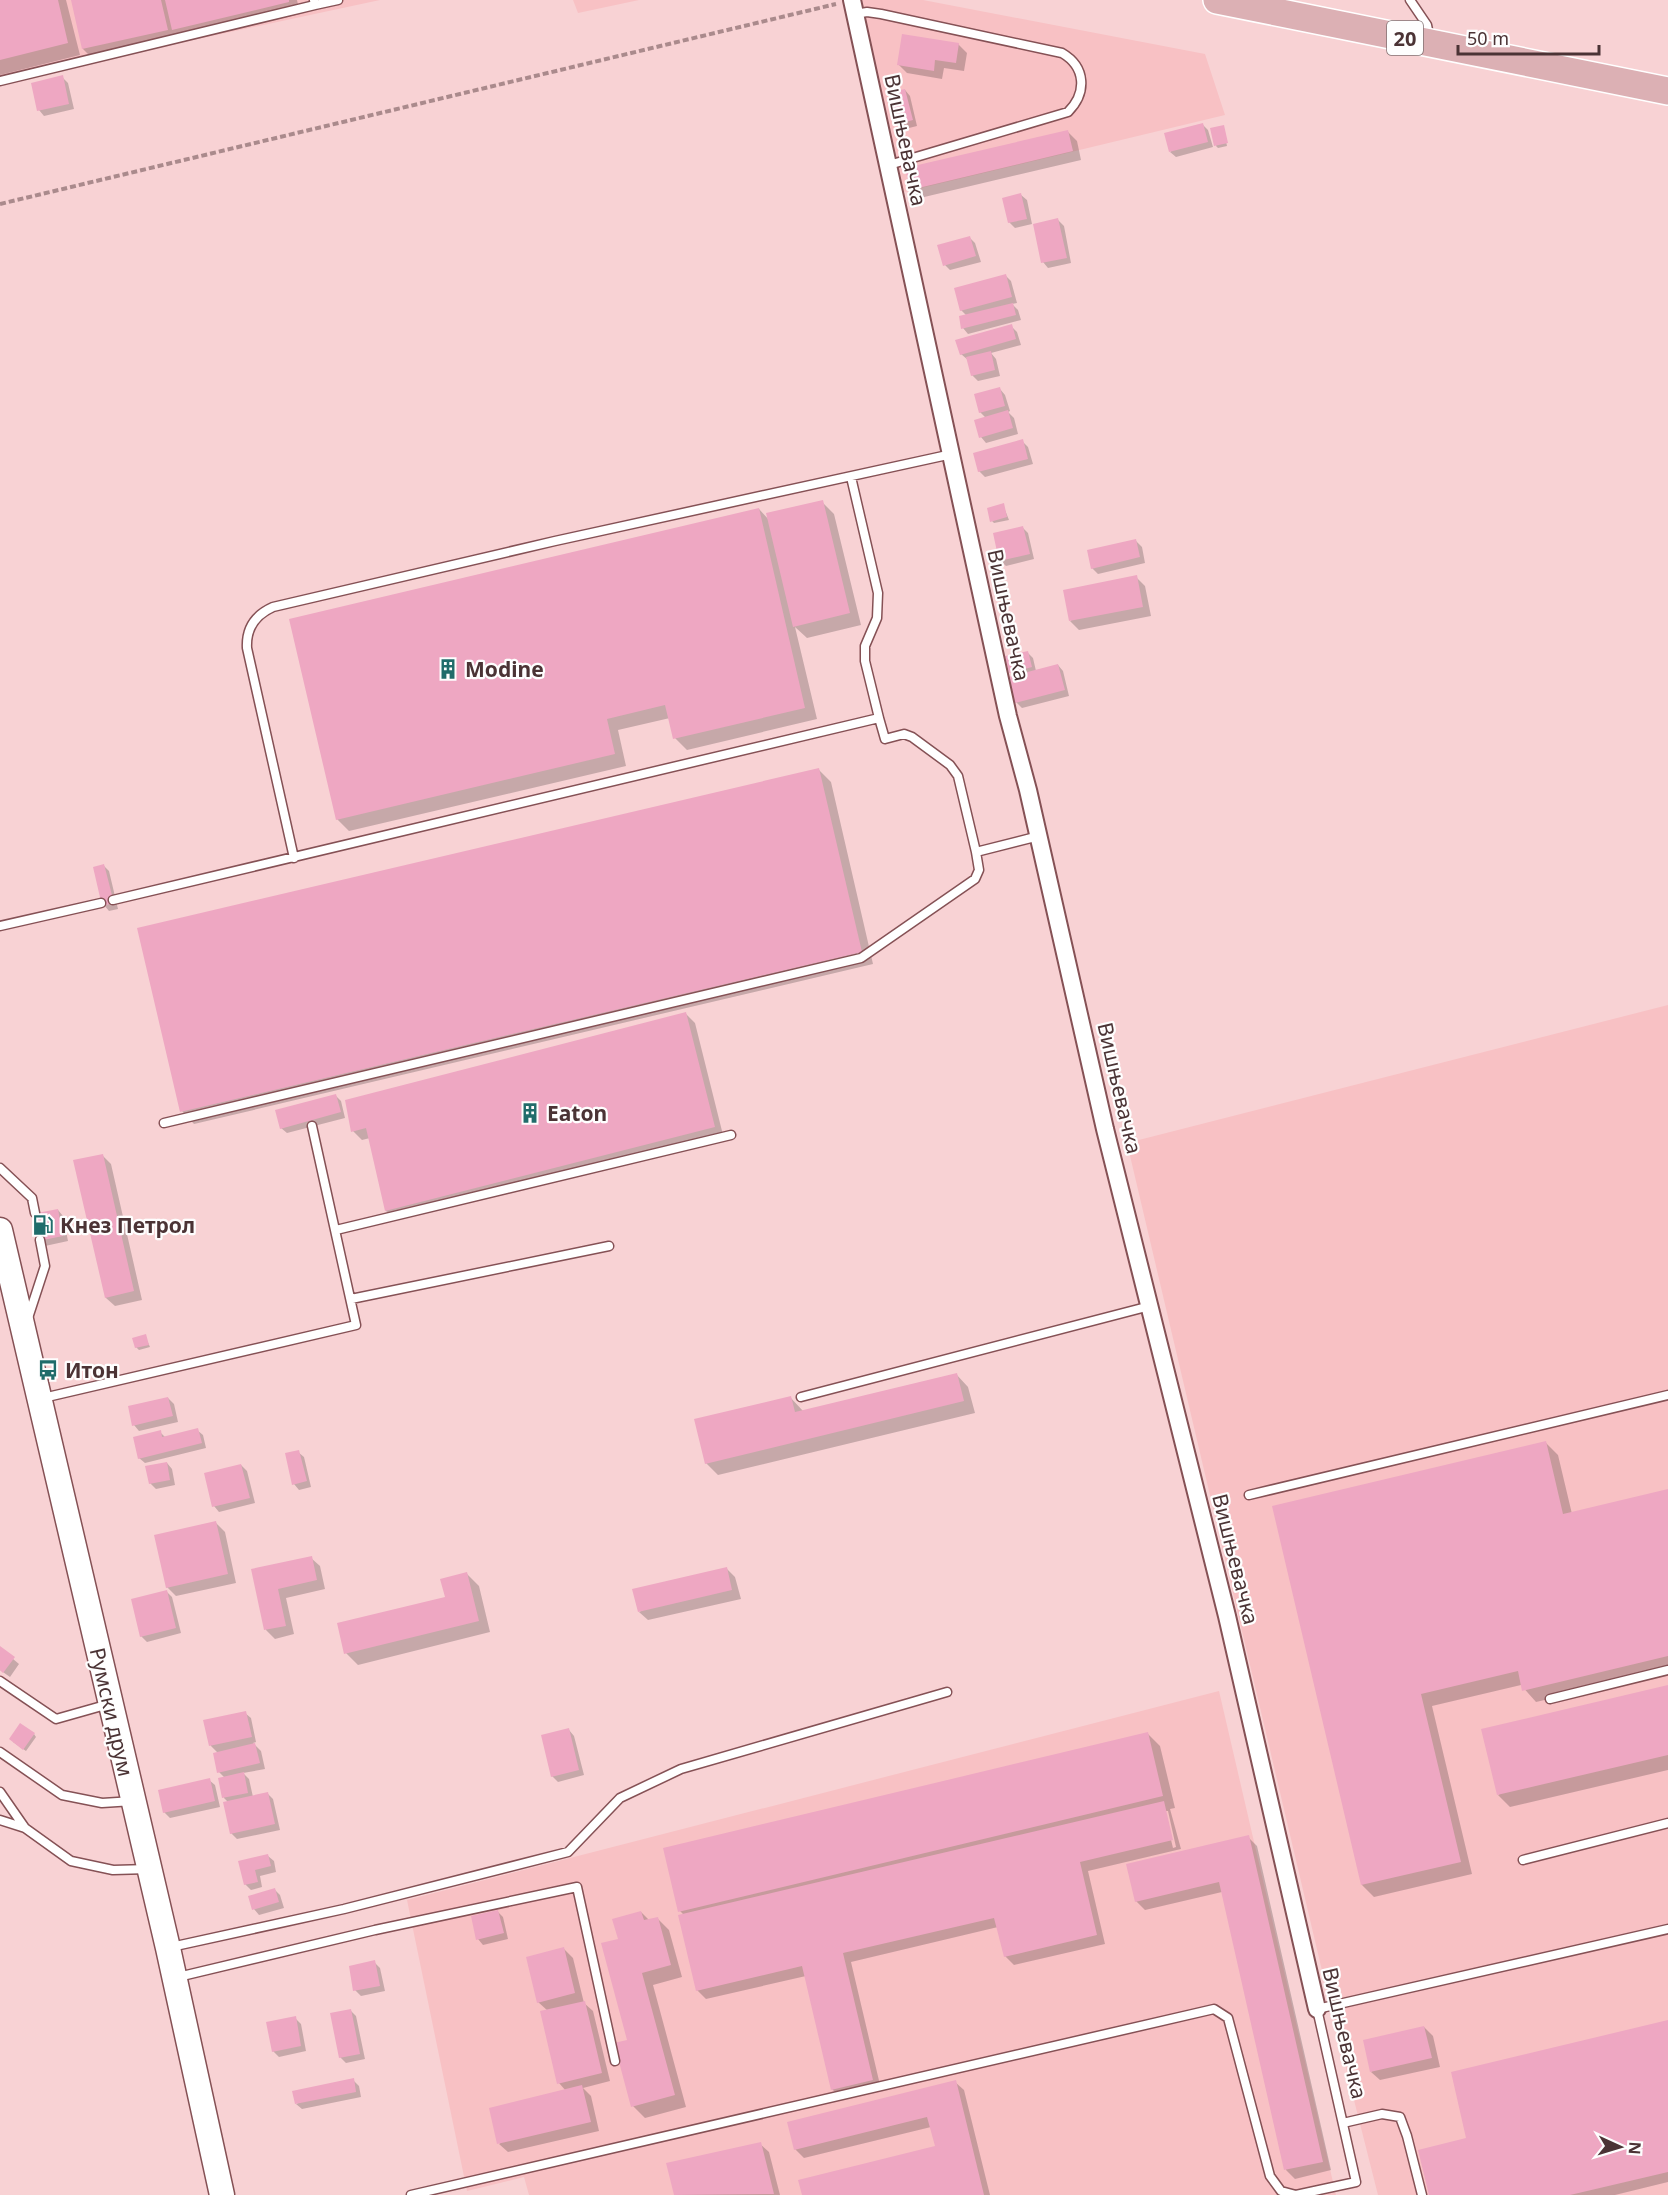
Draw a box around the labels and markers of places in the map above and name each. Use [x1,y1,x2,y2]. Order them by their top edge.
place label: Modine [465,655,544,683]
building icon: Modine [436,657,460,681]
place label: Eaton [547,1099,607,1127]
building icon: Eaton [518,1101,542,1125]
place label: Кнез Петрол [60,1211,195,1239]
fuel station icon: Кнез Петрол [31,1213,55,1237]
place label: Итон [65,1356,119,1384]
bus stop icon: Итон [36,1358,60,1382]

